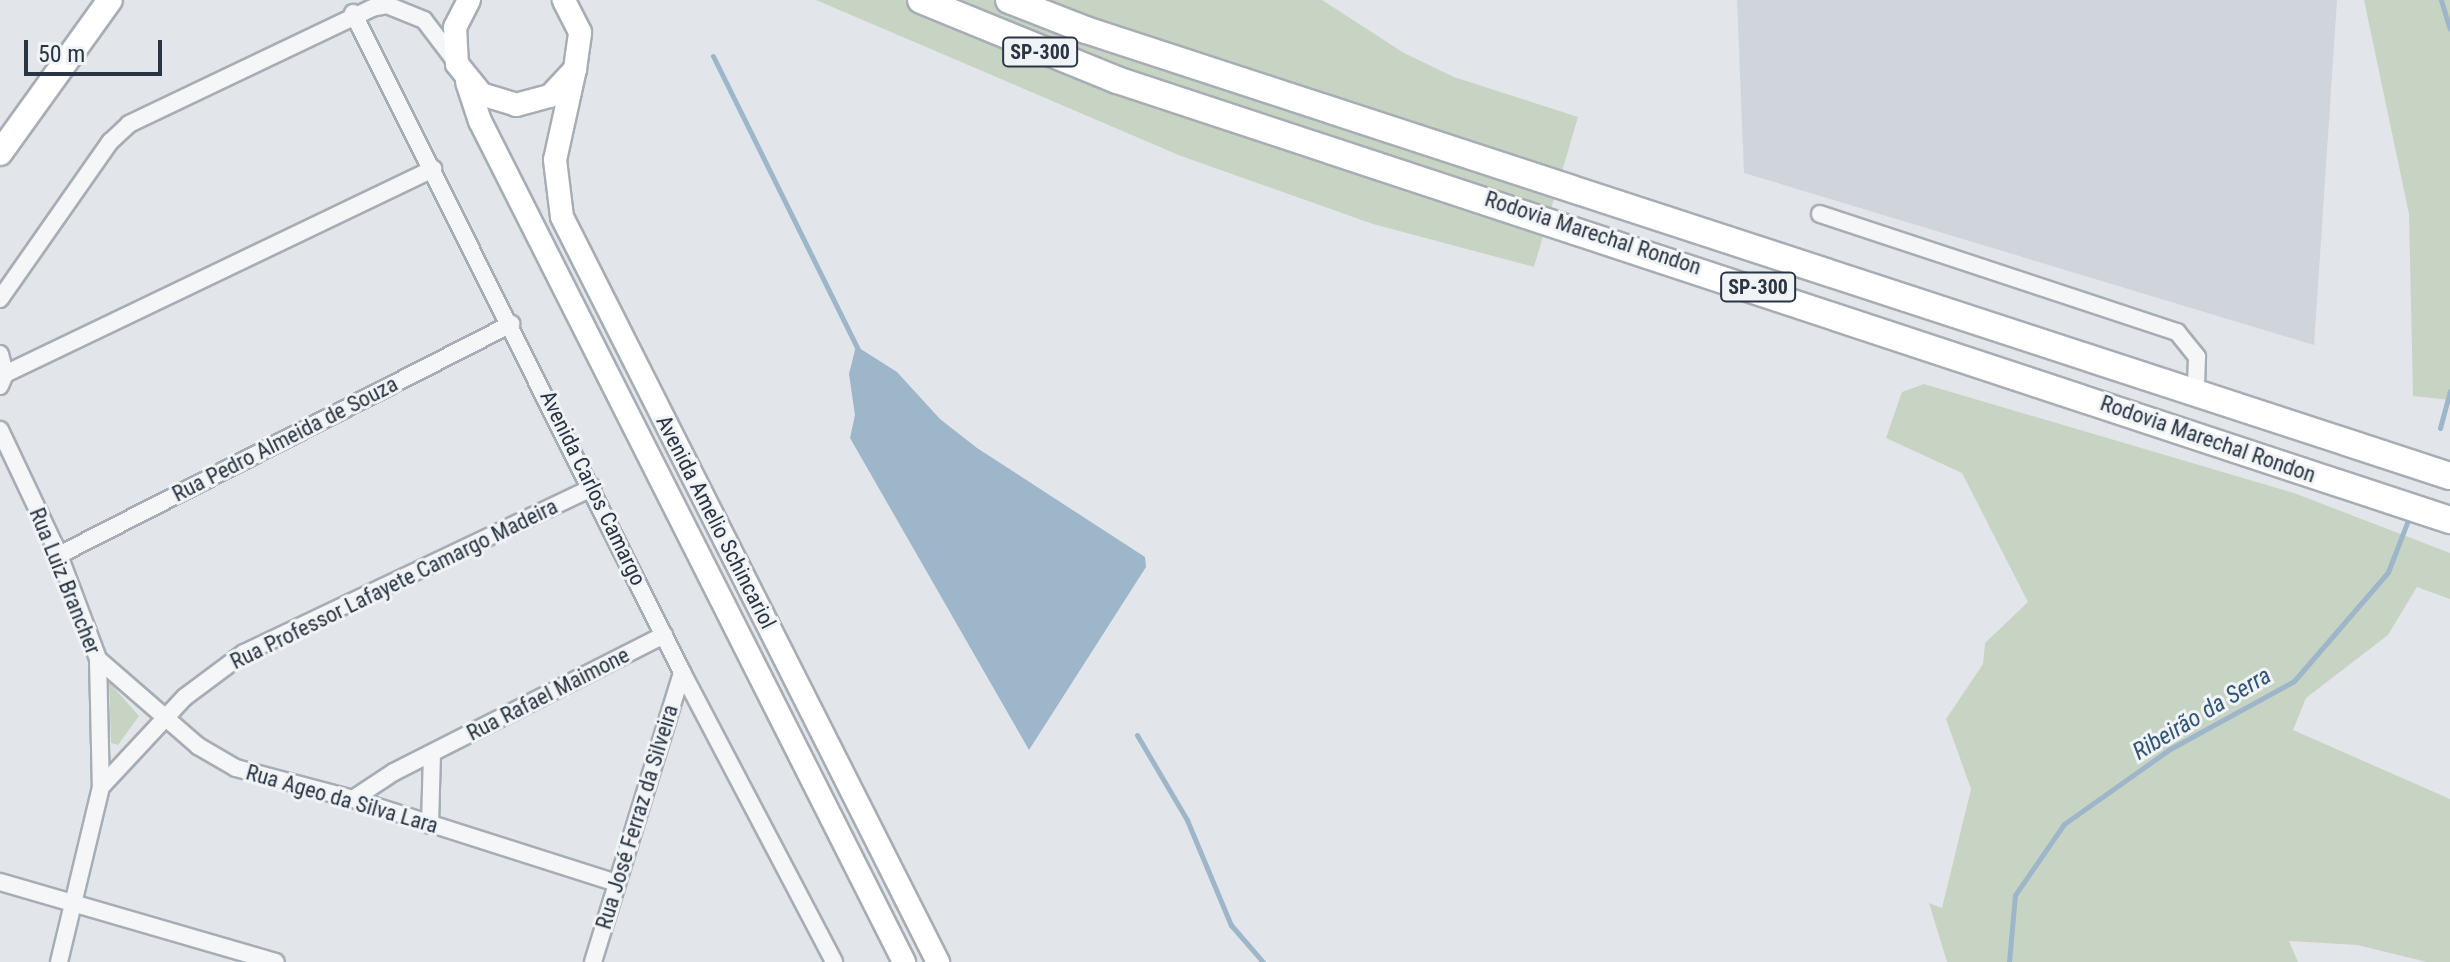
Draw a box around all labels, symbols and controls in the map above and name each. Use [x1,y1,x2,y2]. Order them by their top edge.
scale bar [28,24,166,74]
road number: SP-300 [1002,36,1078,68]
text: 50 m [38,40,85,68]
street label: Rodovia Marechal Rondon [1481,186,1705,280]
road number: SP-300 [1720,271,1796,303]
street label: Rua Pedro Almeida de Souza [168,371,402,507]
street label: Avenida Carlos Camargo [534,386,652,590]
street label: Rodovia Marechal Rondon [2097,390,2319,488]
street label: Avenida Amelio Schincariol [651,411,781,633]
street label: Rua Professor Lafayete Camargo Madeira [226,493,562,675]
street label: Rua Luiz Brancher [24,504,106,658]
street label: Rua Rafael Maimone [462,642,634,746]
water label: Ribeirão da Serra [2128,661,2276,767]
street label: Rua José Ferraz da Silveira [590,702,684,932]
street label: Rua Ageo da Silva Lara [243,759,441,839]

